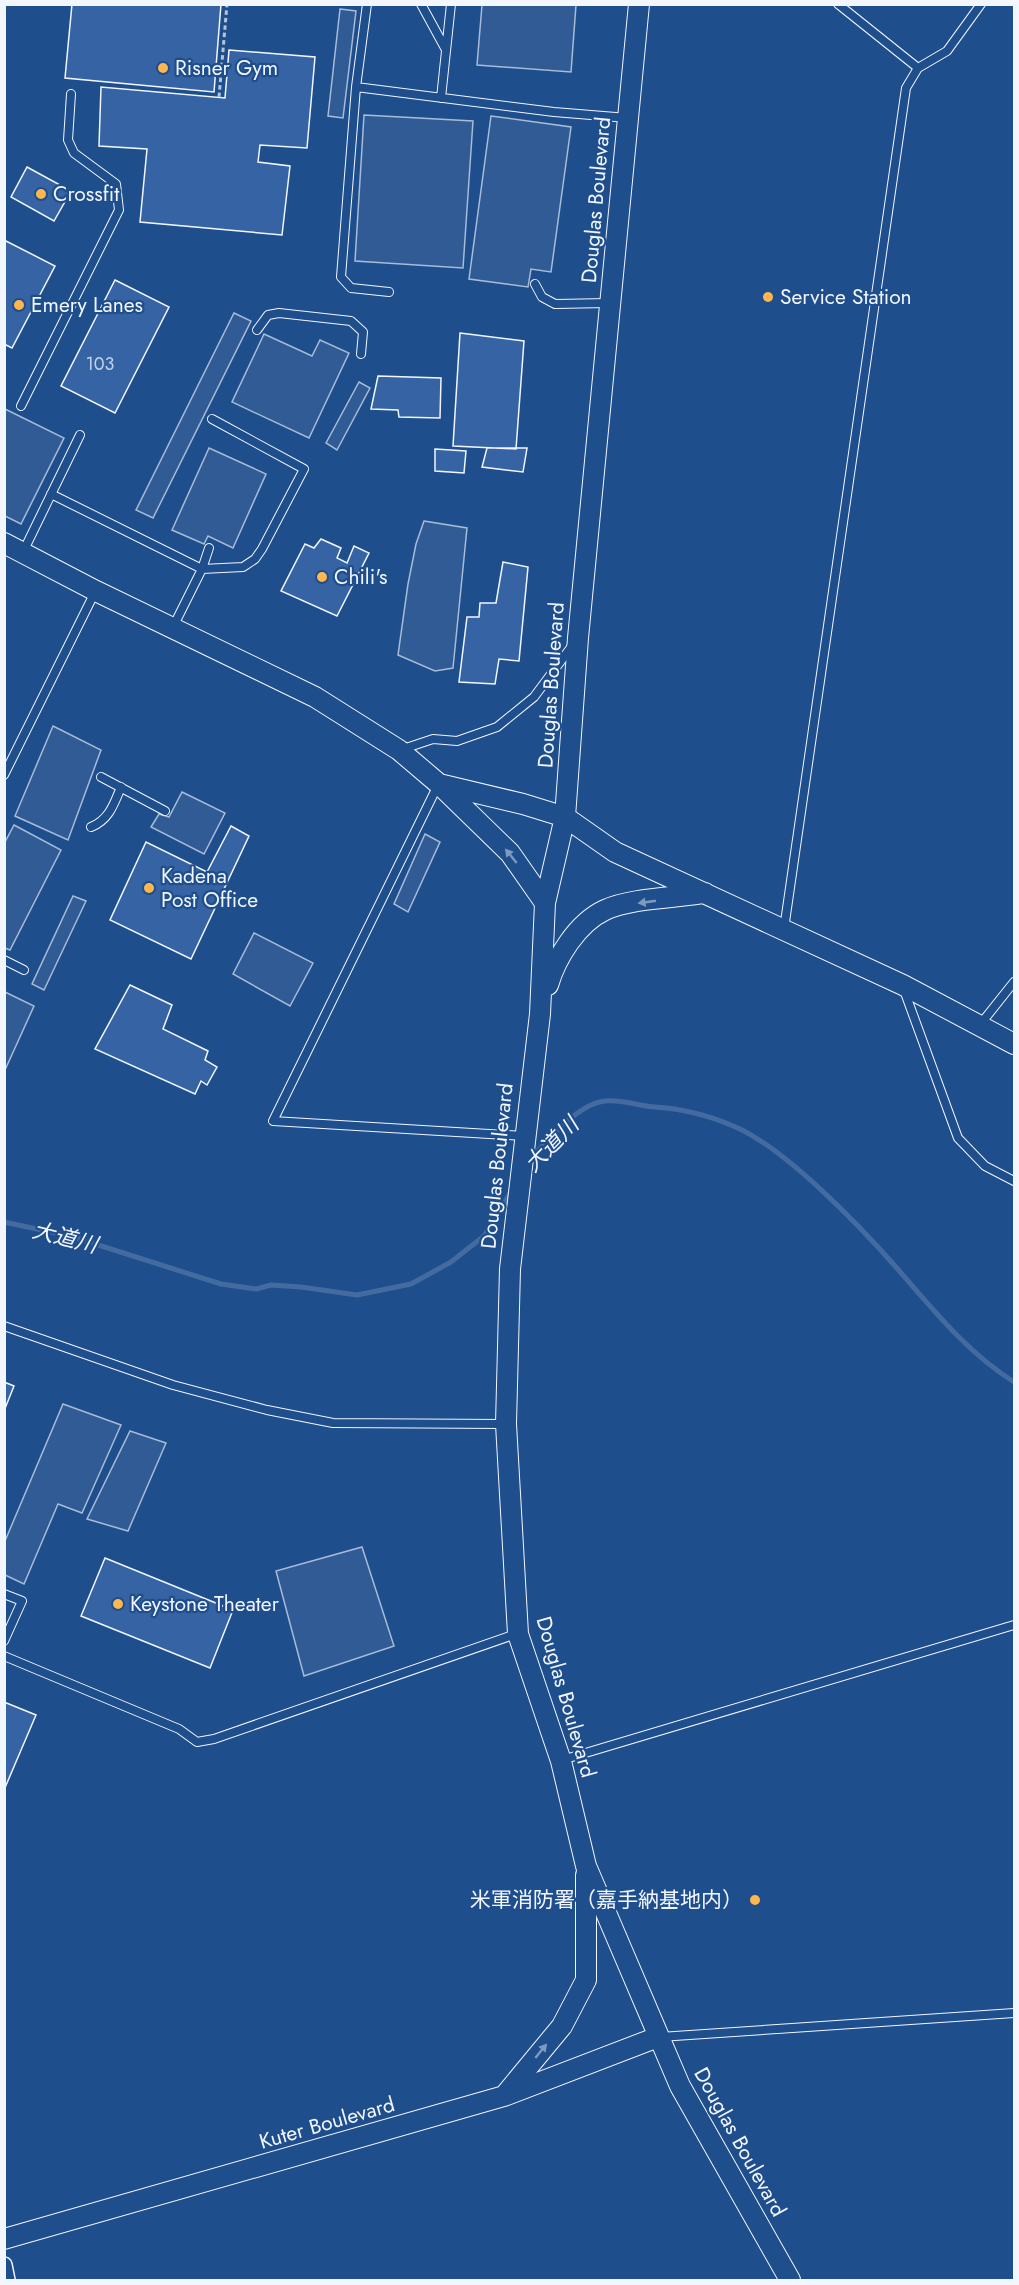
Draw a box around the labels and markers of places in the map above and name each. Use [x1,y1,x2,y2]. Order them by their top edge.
place label: Risner Gym [175,53,278,83]
marker: Risner Gym [156,61,170,75]
place label: Crossfit [53,179,119,209]
marker: Crossfit [34,187,48,201]
place label: Service Station [780,282,912,312]
place label: Emery Lanes [31,290,143,320]
marker: Service Station [761,290,775,304]
marker: Emery Lanes [12,298,26,312]
place label: Chili's [334,562,388,592]
marker: Chili's [315,570,329,584]
place label: Kadena Post Office [161,861,258,915]
marker: Kadena Post Office [142,881,156,895]
place label: Keystone Theater [130,1589,280,1619]
marker: Keystone Theater [111,1597,125,1611]
place label: 米軍消防署（嘉手納基地内） [470,1885,743,1915]
marker: 米軍消防署（嘉手納基地内） [748,1893,762,1907]

